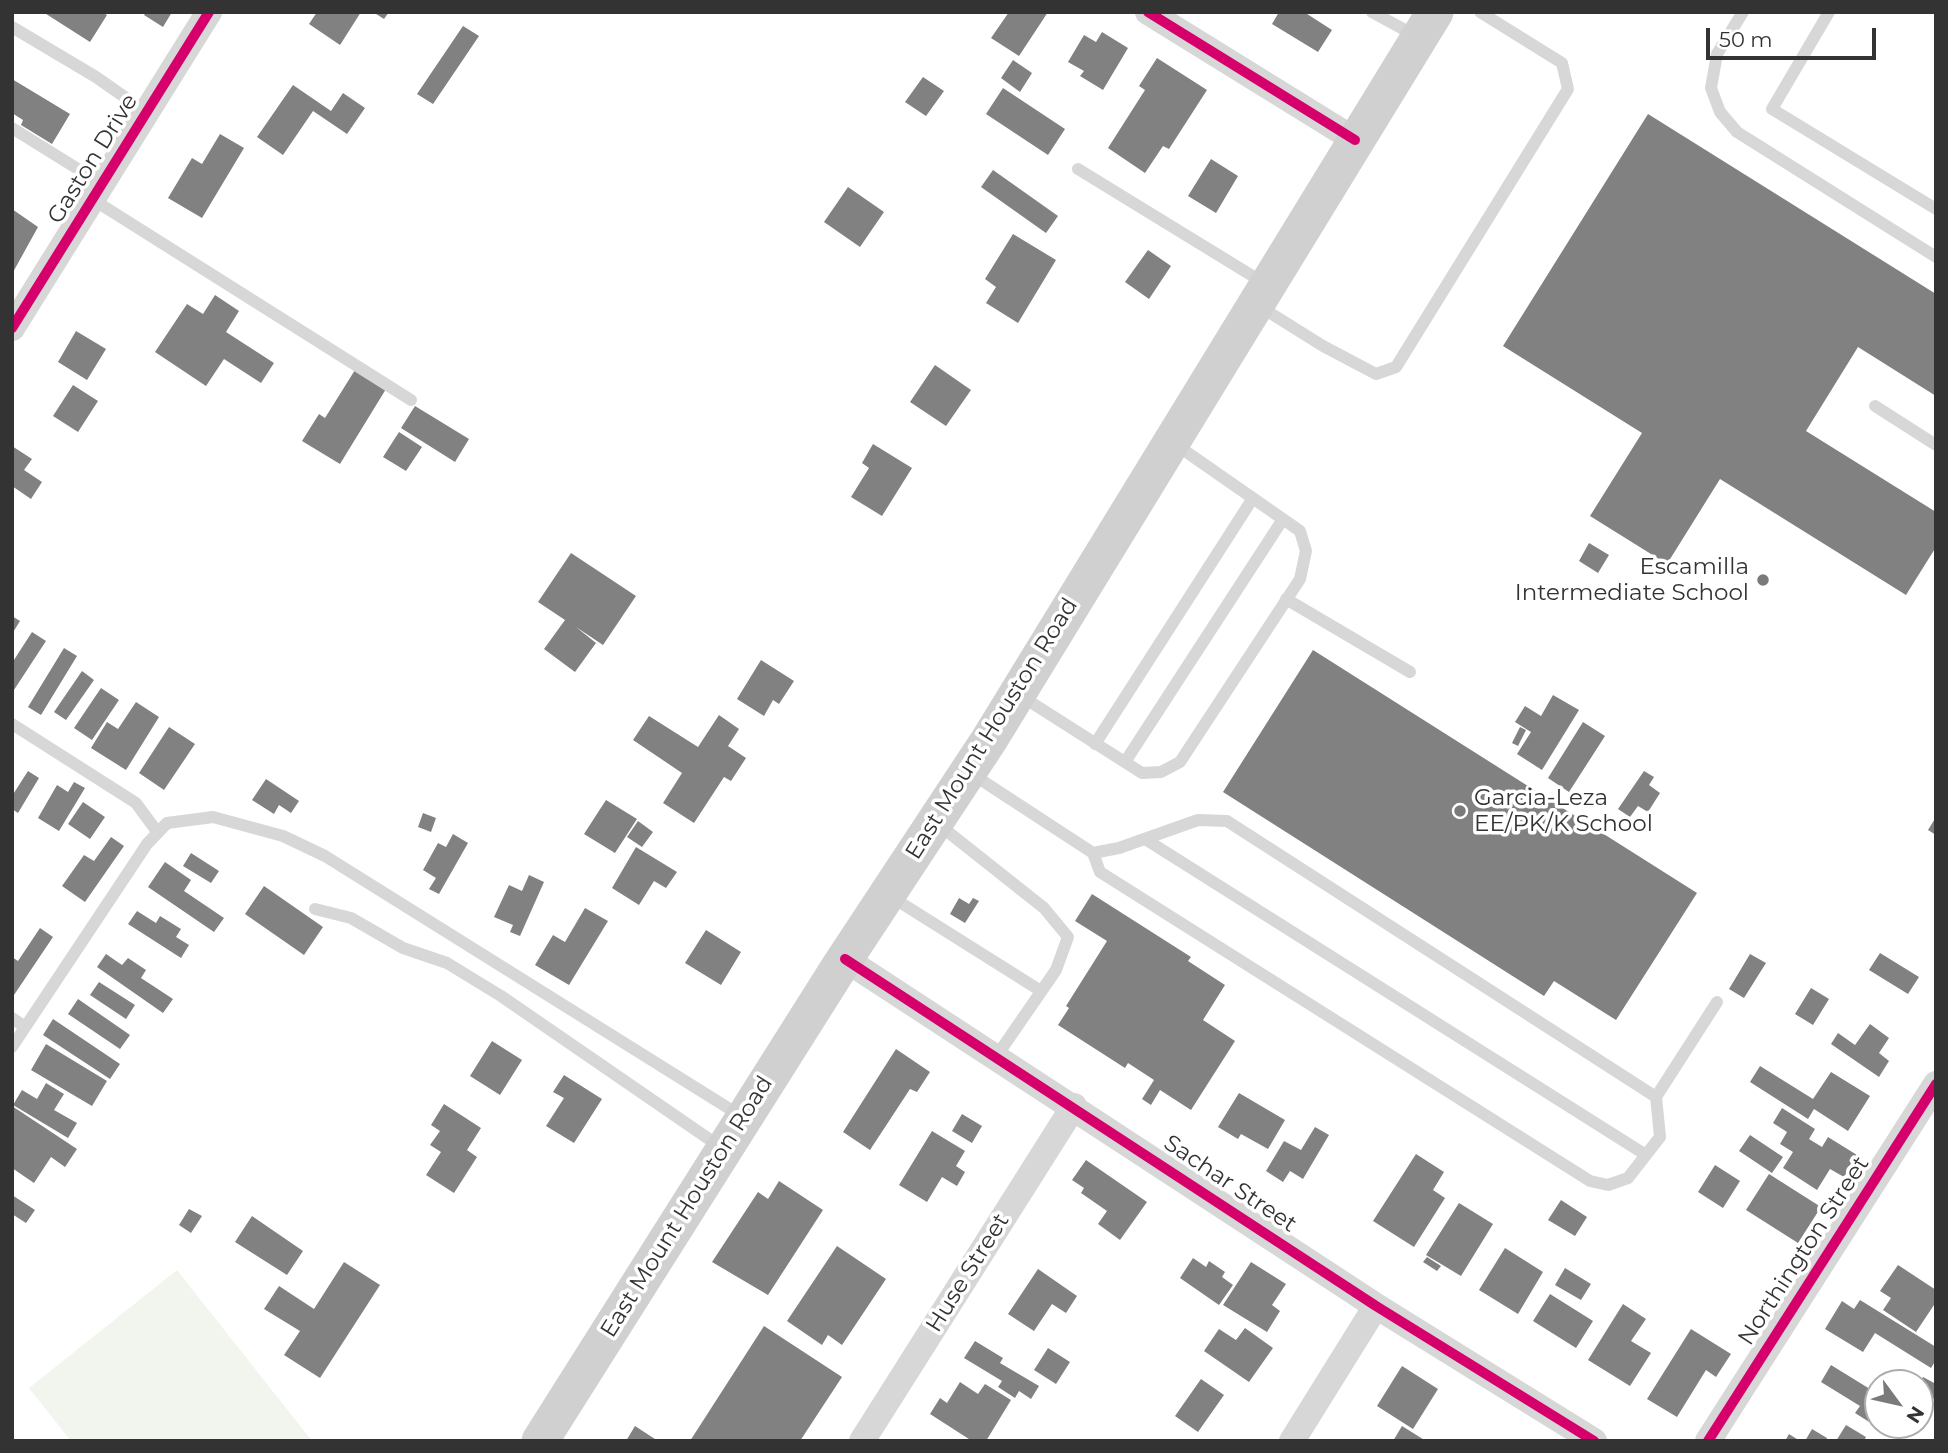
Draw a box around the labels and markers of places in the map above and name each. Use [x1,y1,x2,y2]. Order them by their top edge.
place label: Escamilla Intermediate School [1515,553,1749,607]
marker: Escamilla Intermediate School [1755,572,1771,588]
place label: Garcia-Leza EE/PK/K School [1474,784,1653,838]
marker: Garcia-Leza EE/PK/K School [1452,803,1468,819]

